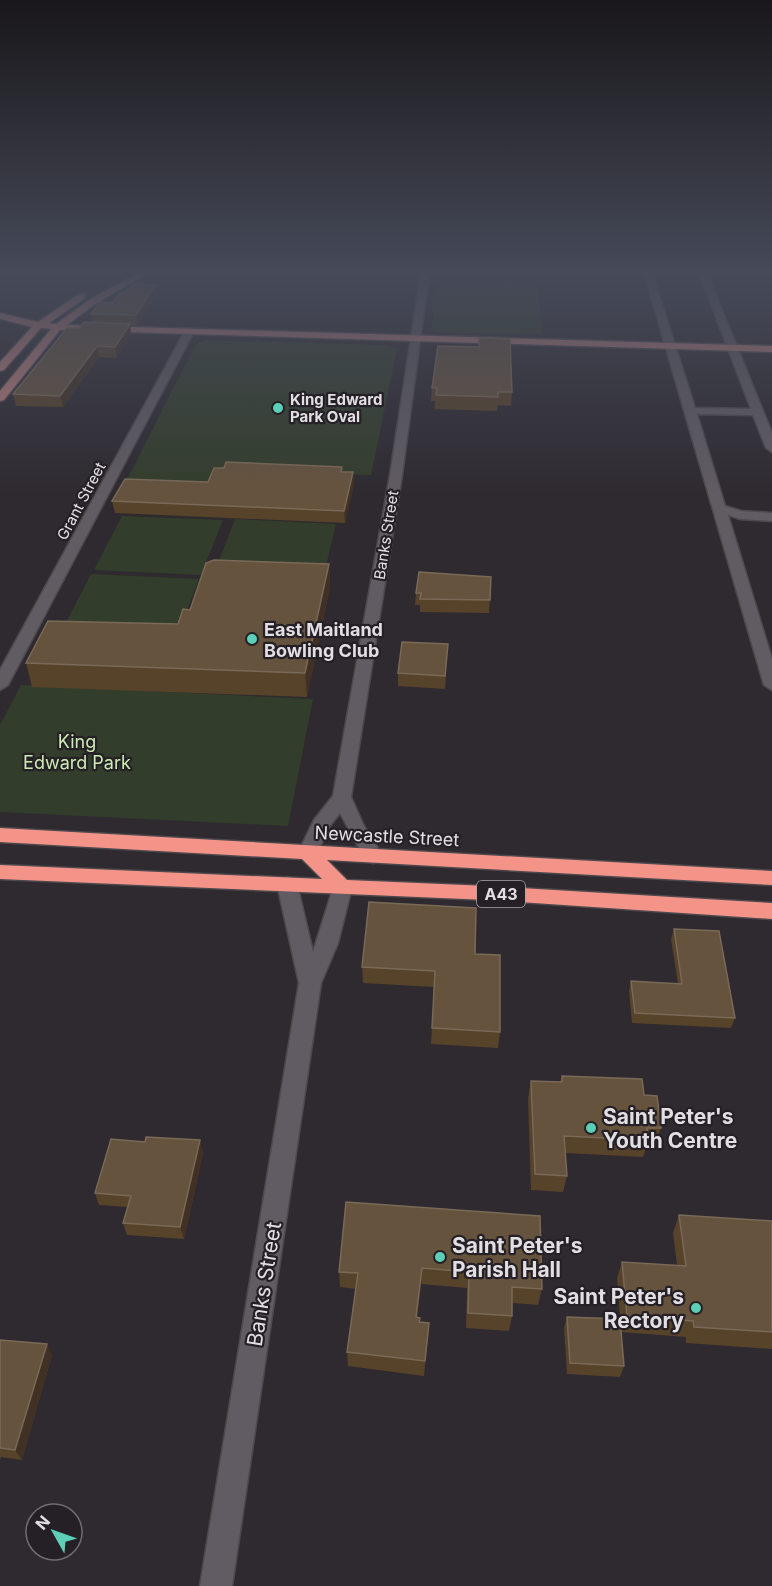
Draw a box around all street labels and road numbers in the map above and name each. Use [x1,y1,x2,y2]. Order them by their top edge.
street label: Grant Street [53,459,110,543]
street label: Banks Street [370,489,402,581]
street label: Newcastle Street [314,822,460,850]
road number: A43 [477,881,525,907]
street label: Banks Street [242,1220,286,1348]

